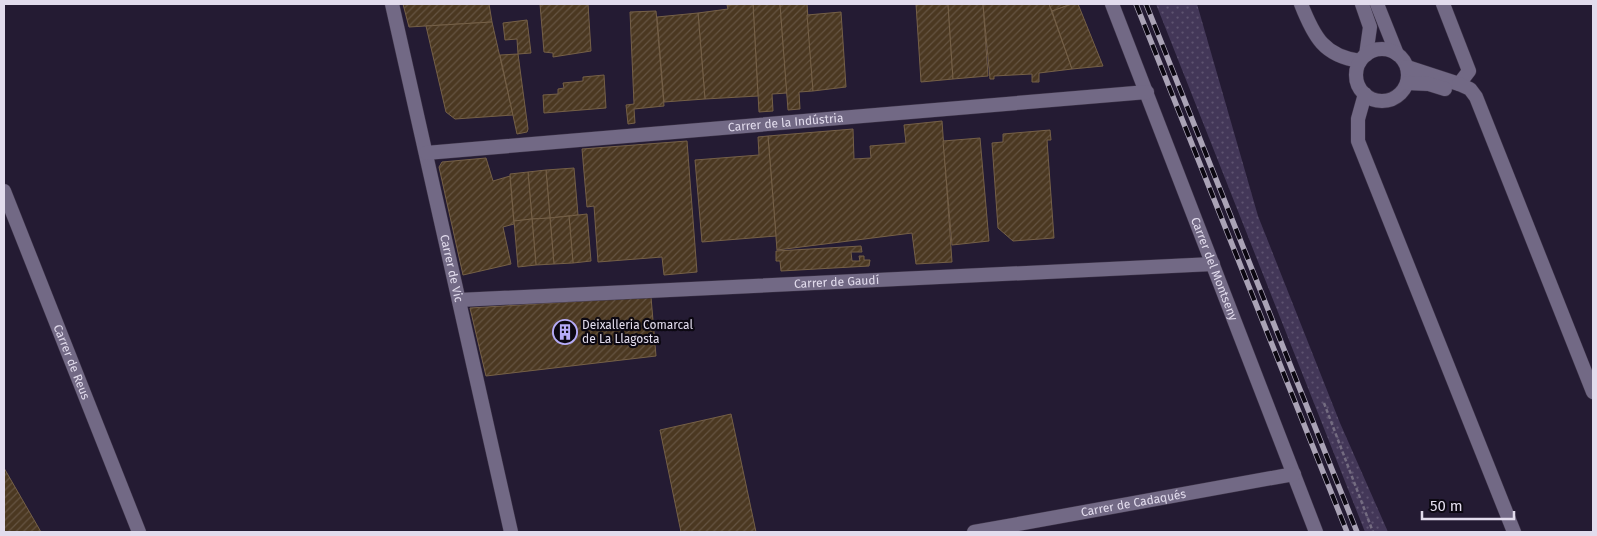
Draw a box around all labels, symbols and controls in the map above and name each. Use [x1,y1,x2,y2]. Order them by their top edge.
street label: Carrer de la Indústria [727,111,844,134]
street label: Carrer del Montseny [1188,215,1241,323]
street label: Carrer de Vic [437,233,466,304]
street label: Carrer de Gaudí [794,273,880,291]
place label: Deixalleria Comarcal de La Llagosta [582,318,694,346]
building icon: Deixalleria Comarcal de La Llagosta [552,319,578,345]
street label: Carrer de Reus [51,323,93,402]
street label: Carrer de Cadaqués [1080,487,1187,519]
scale bar [1422,488,1514,520]
text: 50 m [1430,497,1463,515]

